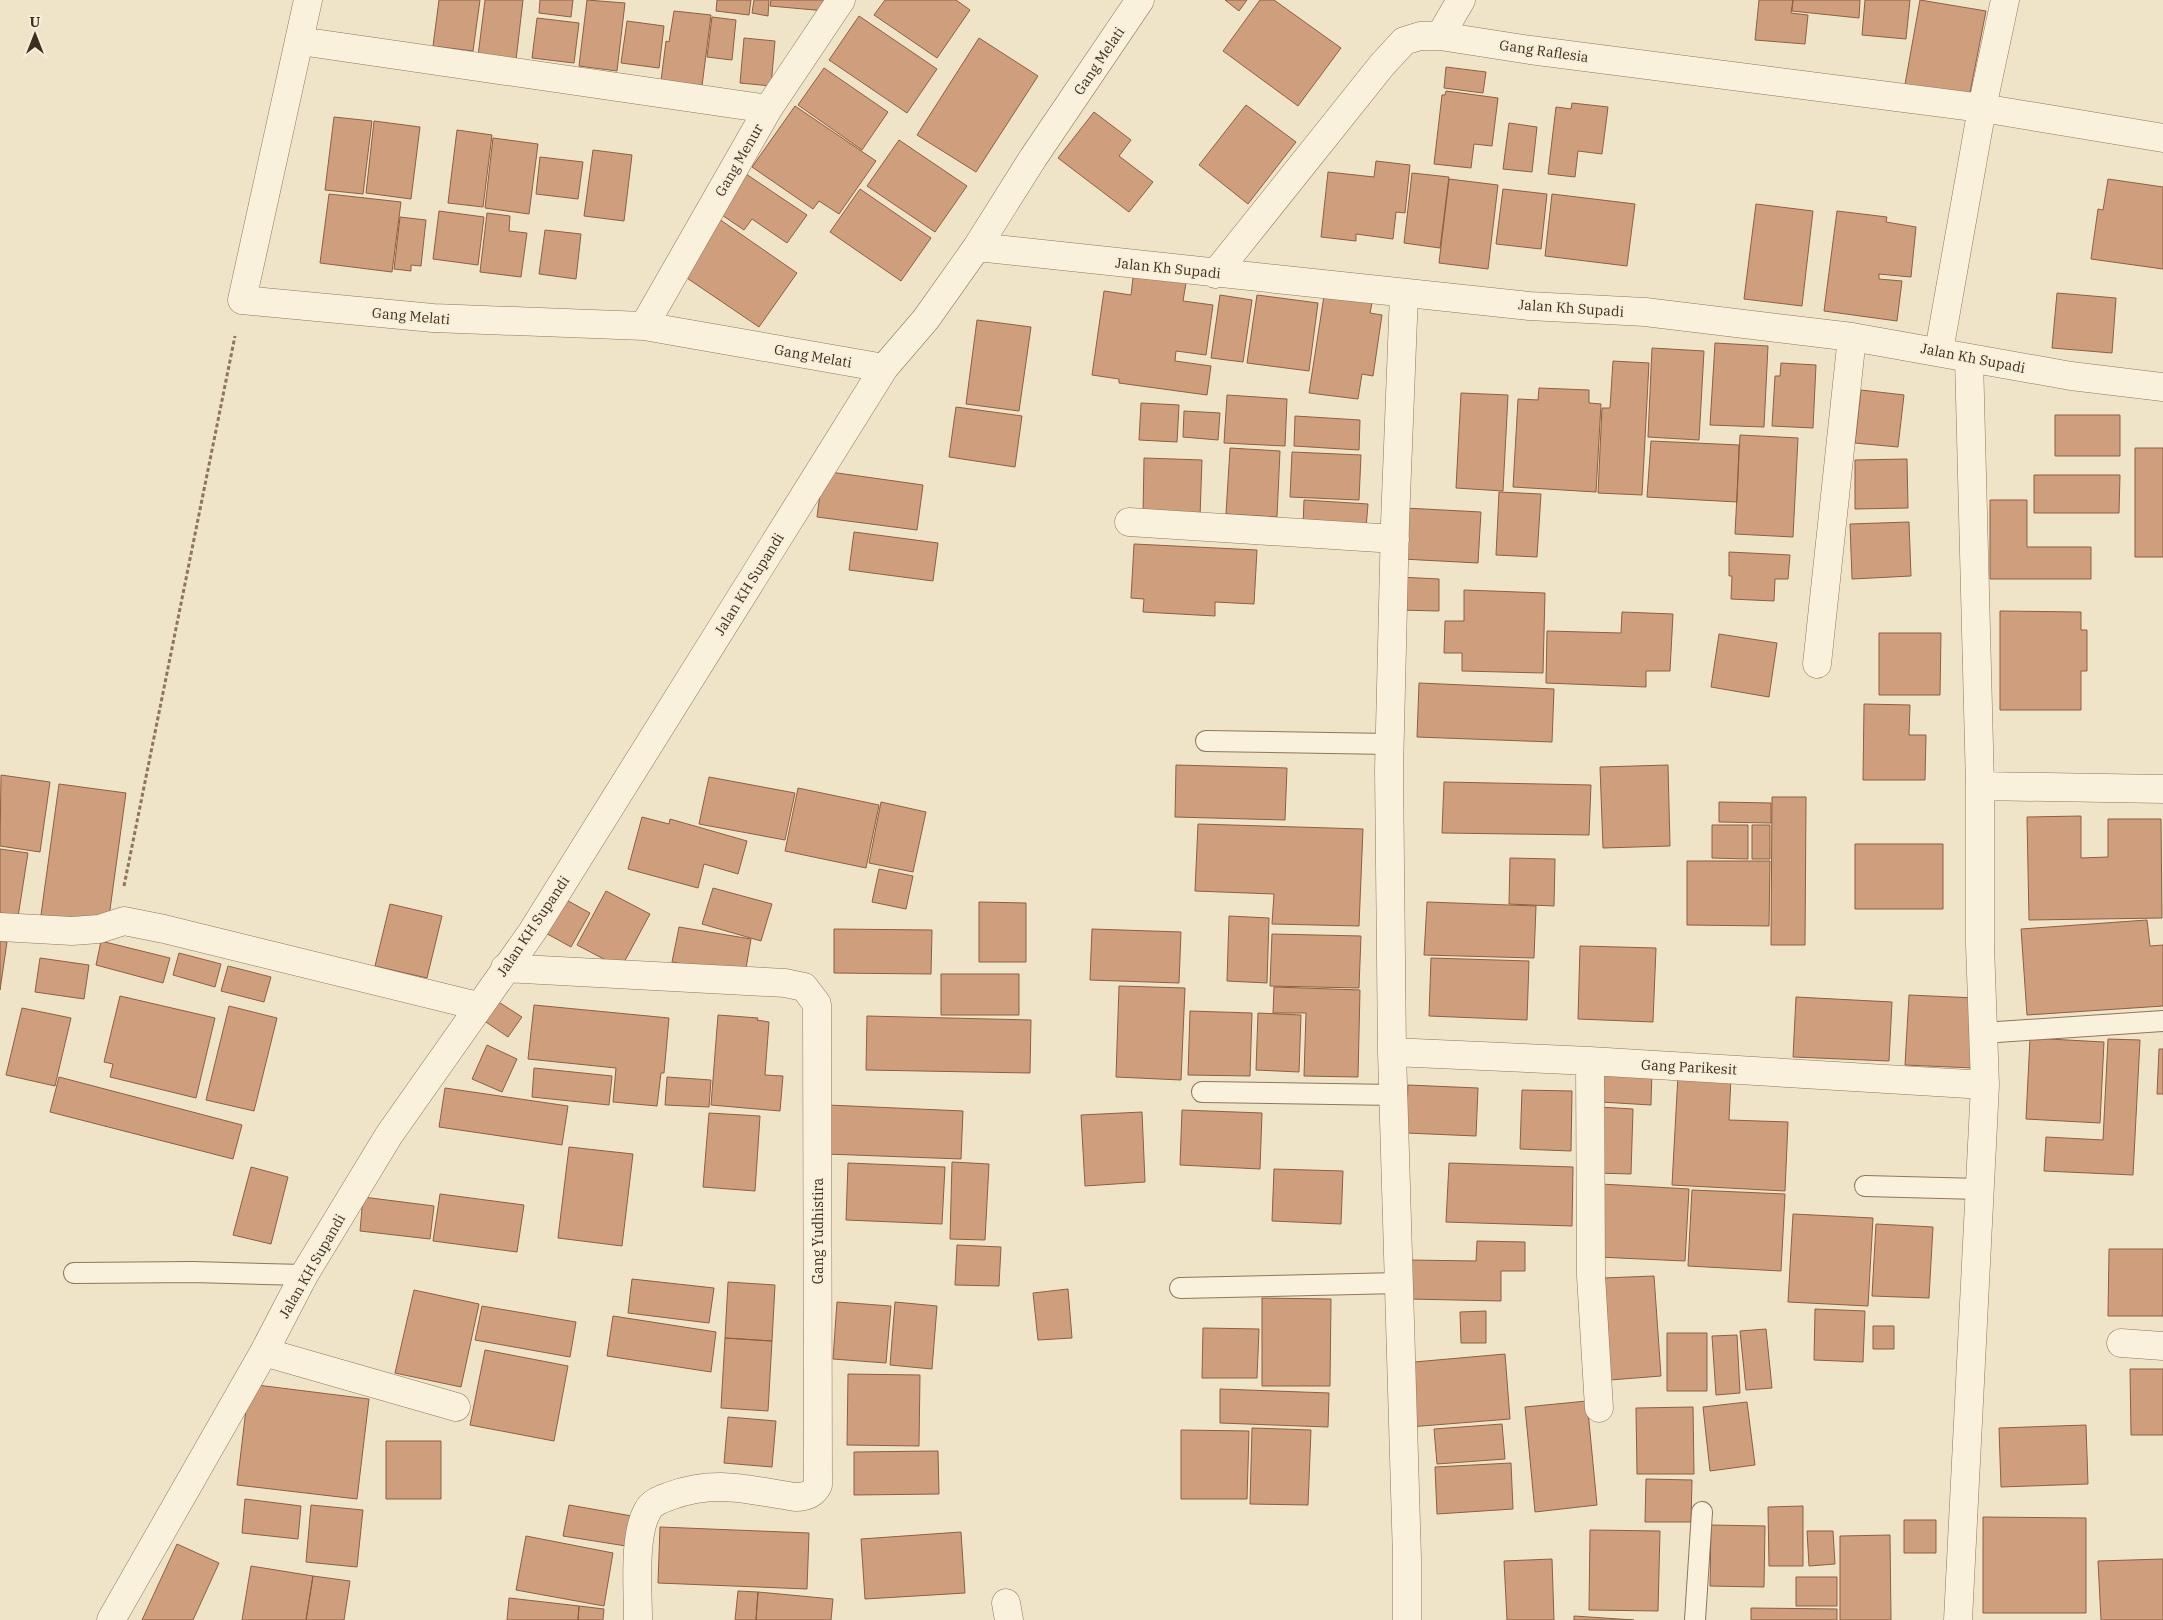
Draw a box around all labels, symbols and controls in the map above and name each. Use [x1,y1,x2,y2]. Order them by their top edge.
north arrow [10,10,60,60]
text: U [30,13,41,31]
street label: Gang Melati [1070,23,1128,99]
street label: Gang Raflesia [1498,36,1590,66]
street label: Gang Menur [711,120,767,200]
street label: Jalan Kh Supadi [1114,254,1222,282]
street label: Jalan Kh Supadi [1517,295,1625,321]
street label: Gang Melati [371,304,451,328]
street label: Jalan Kh Supadi [1919,339,2027,377]
street label: Gang Melati [773,340,853,372]
street label: Jalan KH Supandi [710,529,788,639]
street label: Jalan KH Supandi [493,872,573,980]
street label: Gang Parikesit [1641,1055,1738,1079]
street label: Gang Yudhistira [809,1178,827,1284]
street label: Jalan KH Supandi [275,1211,349,1321]

